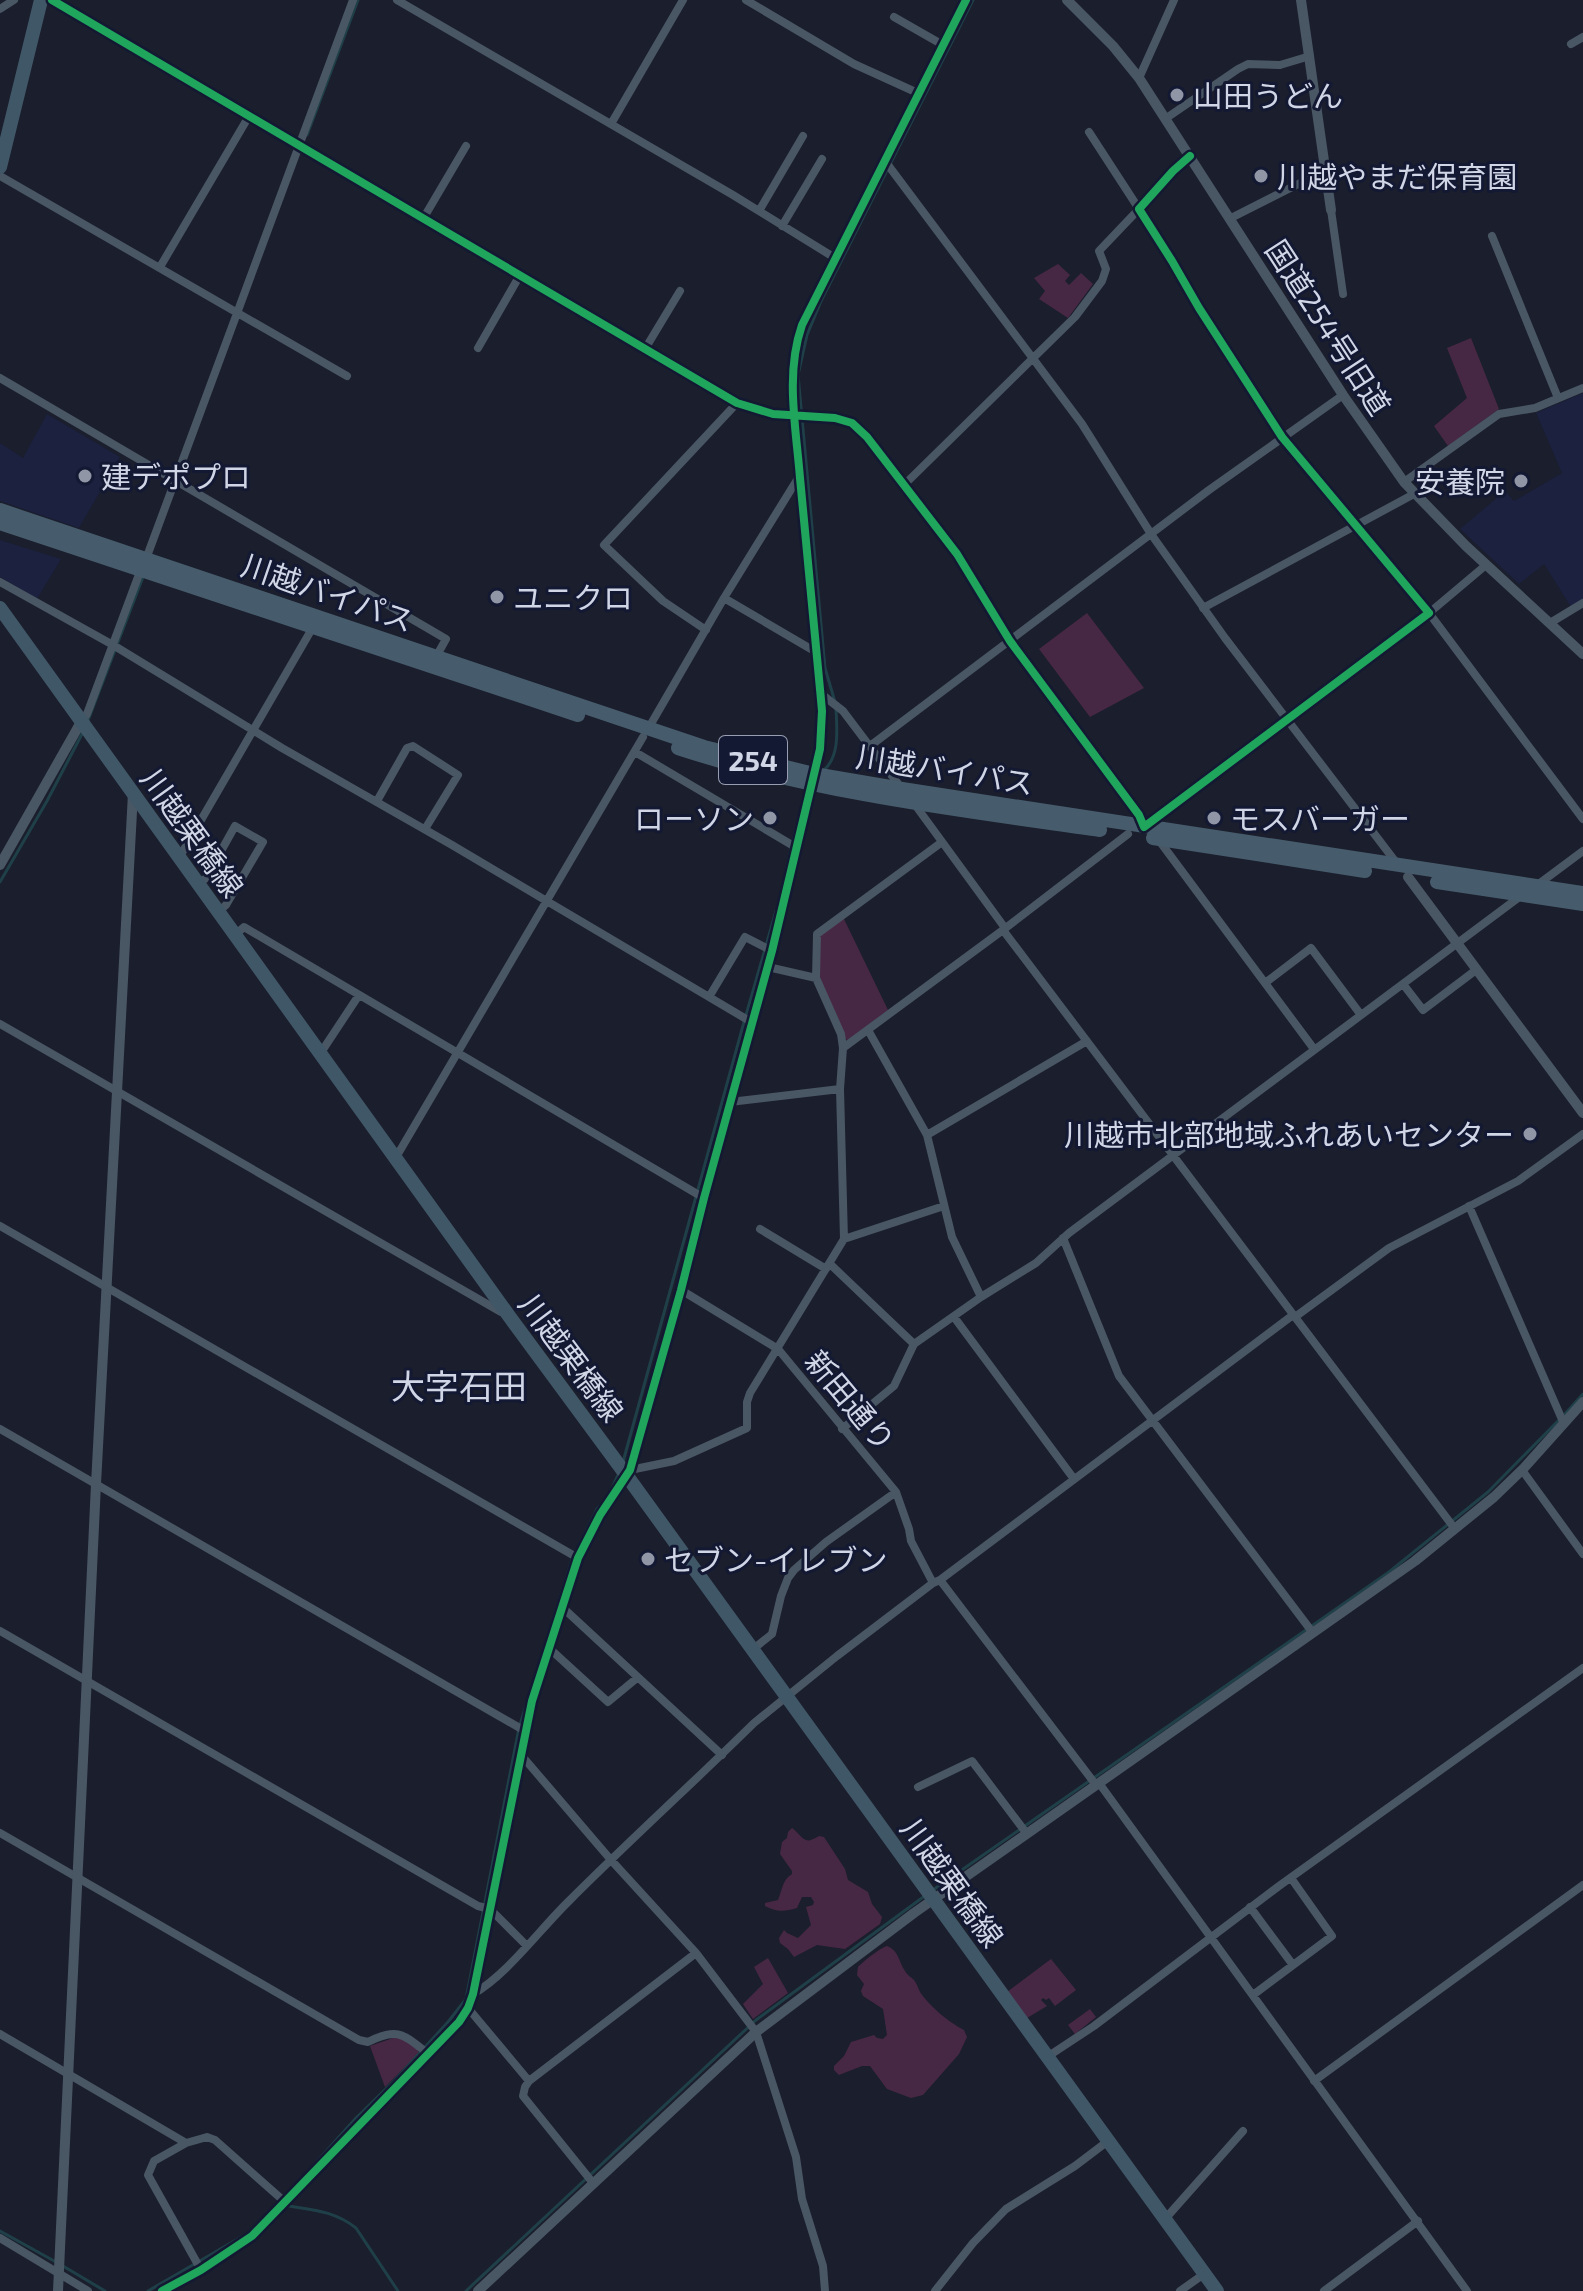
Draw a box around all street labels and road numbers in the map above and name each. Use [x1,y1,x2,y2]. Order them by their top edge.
street label: 国道254号旧道 [1259,233,1399,421]
street label: 川越バイパス [237,546,419,638]
road number: 254 [719,736,787,784]
street label: 川越バイパス [854,737,1036,801]
street label: 川越栗橋線 [134,761,252,903]
street label: 川越栗橋線 [512,1286,632,1428]
street label: 新田通り [799,1342,903,1458]
street label: 川越栗橋線 [894,1811,1012,1953]

